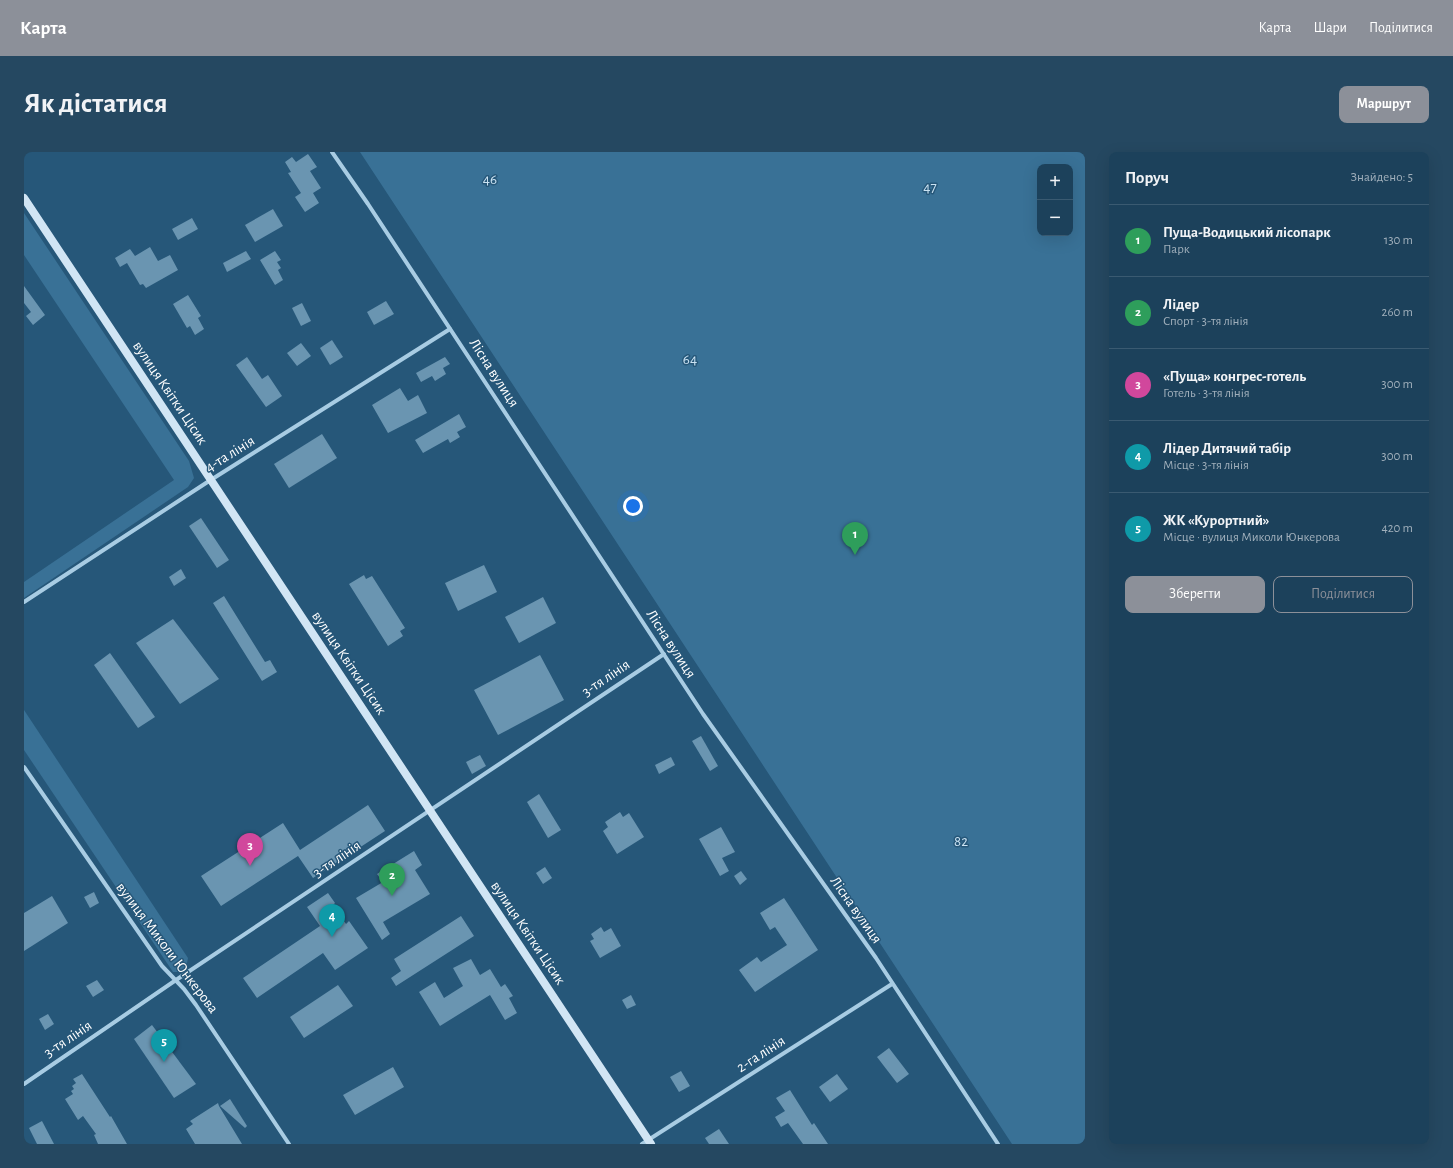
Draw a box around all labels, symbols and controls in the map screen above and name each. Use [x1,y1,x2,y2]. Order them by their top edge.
text: Карта [20,19,67,38]
text: Карта [1259,21,1291,35]
text: Шари [1313,21,1347,35]
text: Поділитися [1369,21,1433,35]
button: Маршрут [1339,86,1429,123]
text: Як дістатися [24,90,168,118]
map controls [1037,164,1073,236]
button: + [1037,164,1073,200]
text: Поруч [1125,169,1169,186]
text: Знайдено: 5 [1350,171,1413,184]
park label: 46 [483,172,497,187]
park label: 47 [923,180,937,195]
button: − [1037,200,1073,236]
text: Пуща-Водицький лісопарк [1163,225,1331,240]
text: 1 [1136,234,1140,247]
text: 130 m [1384,234,1413,247]
text: Парк [1163,243,1190,256]
text: Лідер [1163,297,1199,312]
text: 2 [1135,306,1141,319]
text: 260 m [1382,306,1413,319]
text: Спорт · 3-тя лінія [1163,315,1249,328]
street label: Лісна вулиця [466,336,522,410]
street label: вулиця Квітки Цісик [130,339,210,448]
park label: 64 [683,352,697,367]
text: «Пуща» конгрес-готель [1163,369,1306,384]
text: 3 [1135,378,1141,391]
text: 300 m [1381,378,1413,391]
text: Готель · 3-тя лінія [1163,387,1250,400]
street label: 4-та лінія [203,433,257,475]
text: Лідер Дитячий табір [1163,441,1291,456]
text: 4 [1135,450,1141,463]
text: 300 m [1381,450,1413,463]
text: Місце · 3-тя лінія [1163,459,1249,472]
your location [623,496,643,516]
text: ЖК «Курортний» [1163,513,1269,528]
pin: 1 [842,522,868,555]
text: 5 [1135,522,1141,535]
text: 420 m [1381,522,1413,535]
text: Місце · вулиця Миколи Юнкерова [1163,531,1340,544]
button: Зберегти [1125,576,1265,613]
button: Поділитися [1273,576,1413,613]
street label: Лісна вулиця [643,607,699,681]
street label: вулиця Квітки Цісик [309,609,389,718]
street label: 3-тя лінія [579,657,633,699]
pin: 3 [237,833,263,866]
park label: 82 [954,834,968,849]
street label: 3-тя лінія [310,838,364,880]
pin: 2 [379,863,405,896]
street label: Лісна вулиця [827,874,885,946]
street label: вулиця Квітки Цісик [488,879,568,988]
street label: вулиця Миколи Юнкерова [113,880,221,1016]
pin: 4 [319,904,345,937]
street label: 3-тя лінія [41,1018,95,1060]
pin: 5 [151,1029,177,1062]
street label: 2-га лінія [734,1033,788,1075]

